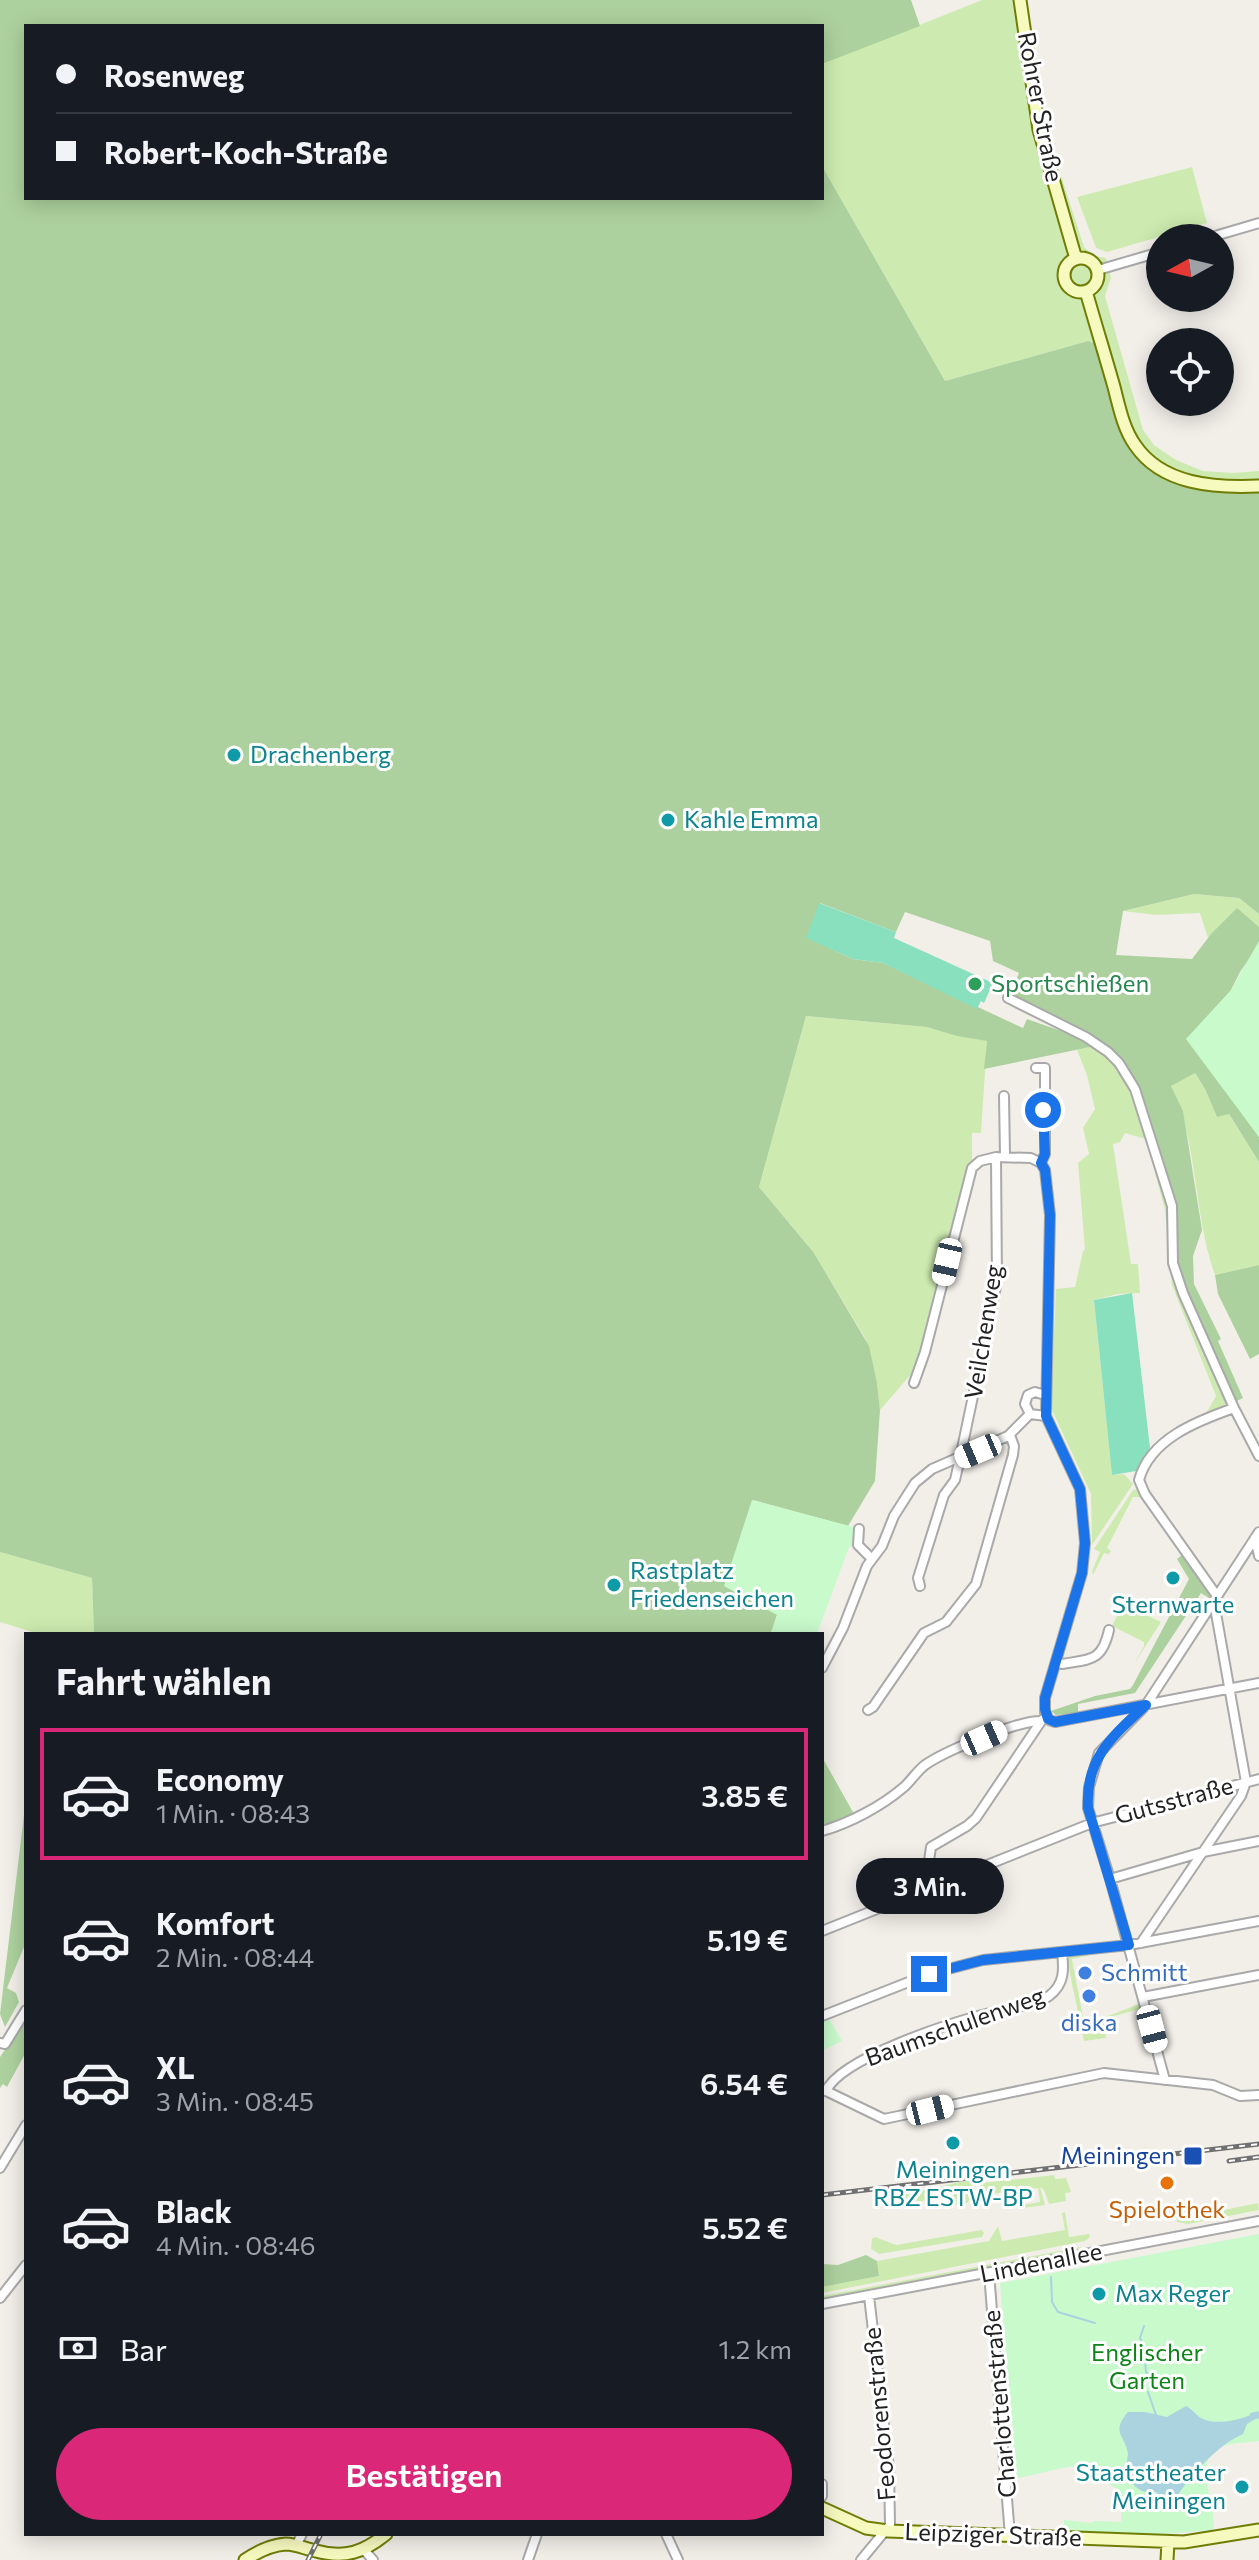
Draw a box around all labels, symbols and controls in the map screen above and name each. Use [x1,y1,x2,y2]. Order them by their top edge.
street label: Rohrer Straße [1013,29,1070,184]
text: Rosenweg [104,56,245,93]
text: Robert-Koch-Straße [104,133,388,170]
north arrow [1146,224,1234,312]
map controls [1146,224,1234,416]
button: locate [1146,328,1234,416]
place label: Drachenberg [250,739,391,768]
marker: Drachenberg [225,746,243,764]
place label: Kahle Emma [684,804,818,833]
marker: Kahle Emma [659,811,677,829]
place label: Sportschießen [991,968,1149,997]
marker: Sportschießen [966,975,984,993]
route start [1025,1092,1061,1128]
car [930,1236,964,1288]
street label: Veilchenweg [958,1262,1007,1401]
car [951,1431,1005,1471]
place label: Rastplatz Friedenseichen [630,1555,794,1612]
marker: Sternwarte [1164,1569,1182,1587]
marker: Rastplatz Friedenseichen [605,1576,623,1594]
place label: Sternwarte [1112,1589,1234,1618]
text: Fahrt wählen [56,1658,272,1702]
car [957,1717,1011,1759]
icon: car [60,1758,132,1830]
text: Economy [156,1760,284,1797]
street label: Gutsstraße [1111,1770,1236,1829]
text: 3.85 € [701,1776,788,1813]
text: 1 Min. · 08:43 [156,1797,310,1828]
callout: 3 Min. [855,1858,1003,1914]
text: 3 Min. [893,1870,967,1901]
icon: car [60,1902,132,1974]
text: Komfort [156,1904,275,1941]
text: 5.19 € [707,1920,788,1957]
text: 2 Min. · 08:44 [156,1941,314,1972]
route end [911,1956,947,1992]
place label: Schmitt [1101,1957,1188,1986]
marker: Schmitt [1076,1964,1094,1982]
street label: Baumschulenweg [861,1980,1048,2072]
marker: diska [1080,1987,1098,2005]
car [1134,2003,1170,2055]
place label: diska [1061,2007,1117,2036]
icon: car [60,2046,132,2118]
text: XL [156,2048,195,2085]
text: 6.54 € [700,2064,788,2101]
text: 3 Min. · 08:45 [156,2085,314,2116]
car [904,2093,956,2127]
marker: Meiningen RBZ ESTW-BP [944,2134,962,2152]
place label: Meiningen [1060,2140,1175,2169]
marker: Meiningen [1182,2145,1204,2167]
place label: Meiningen RBZ ESTW-BP [873,2154,1033,2211]
marker: Spielothek [1158,2174,1176,2192]
icon: car [60,2190,132,2262]
text: Black [156,2192,232,2229]
place label: Spielothek [1109,2194,1225,2223]
text: 5.52 € [702,2208,788,2245]
text: 4 Min. · 08:46 [156,2229,316,2260]
street label: Lindenallee [977,2235,1104,2288]
place label: Max Reger [1115,2278,1231,2307]
marker: Max Reger [1090,2285,1108,2303]
street label: Charlottenstraße [976,2309,1021,2499]
icon: cash [56,2326,100,2370]
street label: Feodorenstraße [856,2326,901,2502]
text: Bar [120,2330,167,2367]
text: 1.2 km [719,2333,792,2364]
park label: Englischer Garten [1091,2337,1203,2394]
button: Bestätigen [56,2428,792,2520]
place label: Staatstheater Meiningen [1076,2457,1226,2514]
marker: Staatstheater Meiningen [1233,2478,1251,2496]
street label: Leipziger Straße [904,2516,1082,2551]

